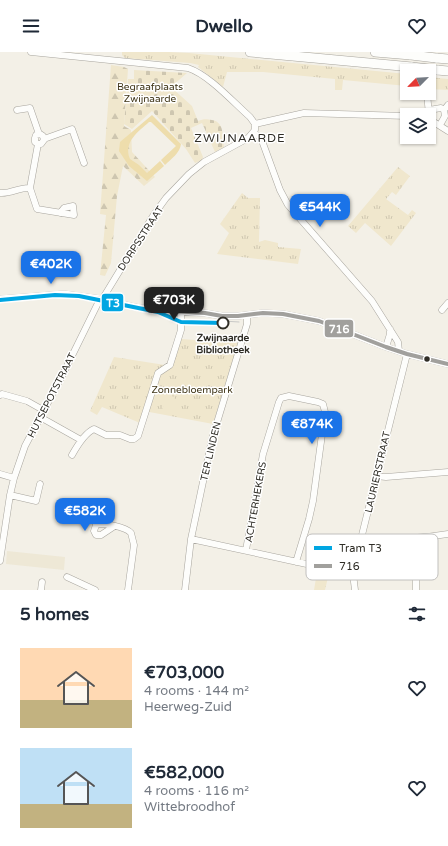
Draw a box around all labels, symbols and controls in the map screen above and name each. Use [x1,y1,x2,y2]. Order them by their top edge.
icon: menu [20,15,42,37]
text: Dwello [195,15,253,37]
icon: heart [406,15,428,37]
north arrow [400,64,436,100]
map controls [400,64,436,144]
park label: Begraafplaats Zwijnaarde [117,81,183,105]
button: layers [400,108,436,144]
district label: ZWIJNAARDE [194,131,286,145]
pin: €544K [292,194,348,228]
text: €544K [299,199,341,215]
street label: DORPSSTRAAT [115,204,166,273]
pin: €402K [23,251,79,285]
text: €402K [30,256,72,272]
pin: €703K [146,287,202,321]
text: €703K [153,292,195,308]
line badge: T3 [101,293,124,312]
text: T3 [105,297,120,310]
marker: Zwijnaarde Bibliotheek [216,316,230,330]
line badge: 716 [324,319,354,338]
text: 716 [329,323,349,336]
place label: Zwijnaarde Bibliotheek [196,332,250,356]
street label: HUTSEPOTSTRAAT [25,351,78,440]
unlabelled marker [422,354,432,364]
park label: Zonnebloempark [151,384,233,396]
pin: €874K [284,411,340,445]
text: €874K [291,416,333,432]
street label: TER LINDEN [198,420,224,482]
street label: LAURIERSTRAAT [363,430,393,514]
street label: ACHTERHEKERS [243,461,269,543]
pin: €582K [57,498,113,532]
text: €582K [64,503,106,519]
legend [306,534,438,580]
text: Tram T3 [339,542,382,555]
text: 716 [339,560,360,573]
icon: filters [406,603,428,625]
text: 5 homes [20,604,89,625]
text: €703,000 [144,662,224,683]
icon: home [52,664,100,712]
icon: heart [406,677,428,699]
text: 4 rooms · 144 m² [144,683,249,699]
text: Heerweg-Zuid [144,699,232,715]
text: €582,000 [144,762,224,783]
icon: home [52,764,100,812]
icon: heart [406,777,428,799]
text: 4 rooms · 116 m² [144,783,249,799]
text: Wittebroodhof [144,799,235,815]

